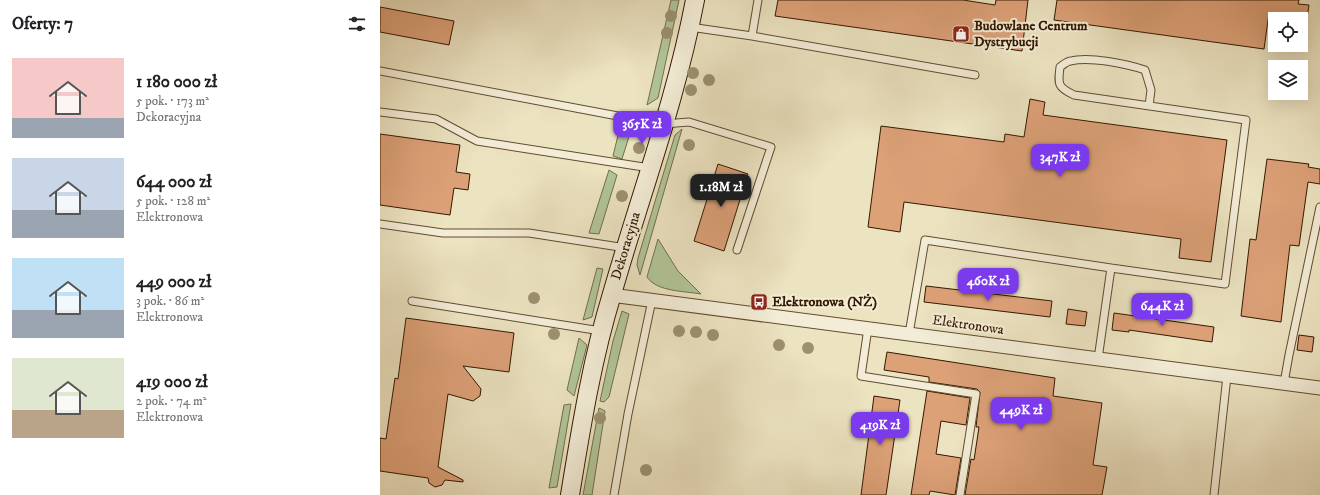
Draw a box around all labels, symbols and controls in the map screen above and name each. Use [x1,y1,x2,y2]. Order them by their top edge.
map controls [1268,12,1308,100]
button: locate [1268,12,1308,52]
text: Oferty: 7 [12,13,73,35]
icon: filters [346,13,368,35]
place label: Budowlane Centrum Dystrybucji [974,17,1088,51]
shop icon: Budowlane Centrum Dystrybucji [951,24,971,44]
button: layers [1268,60,1308,100]
text: 1 180 000 zł [136,71,217,93]
icon: home [44,74,92,122]
text: 5 pok. · 173 m² [136,93,209,109]
text: Dekoracyjna [136,109,201,125]
pin: 365K zł [605,111,679,145]
text: 365K zł [622,116,662,132]
pin: 347K zł [1023,144,1097,178]
text: 347K zł [1040,149,1080,165]
text: 644 000 zł [136,171,212,193]
icon: home [44,174,92,222]
pin: 1.18M zł [680,174,762,208]
text: 1.18M zł [699,179,743,195]
text: 5 pok. · 128 m² [136,193,210,209]
text: Elektronowa [136,209,203,225]
street label: Dekoracyjna [607,210,645,282]
pin: 460K zł [951,268,1025,302]
text: 449 000 zł [136,271,211,293]
text: 460K zł [967,273,1009,289]
icon: home [44,274,92,322]
bus stop icon: Elektronowa (NŻ) [749,292,769,312]
text: 3 pok. · 86 m² [136,293,204,309]
place label: Elektronowa (NŻ) [772,293,877,311]
pin: 644K zł [1125,293,1199,327]
text: 644K zł [1140,298,1184,314]
text: Elektronowa [136,309,203,325]
street label: Elektronowa [931,311,1005,339]
text: 419 000 zł [136,371,208,393]
icon: home [44,374,92,422]
text: 2 pok. · 74 m² [136,393,207,409]
pin: 449K zł [984,397,1058,431]
text: 449K zł [1000,402,1042,418]
text: Elektronowa [136,409,203,425]
pin: 419K zł [843,412,917,446]
text: 419K zł [860,417,900,433]

